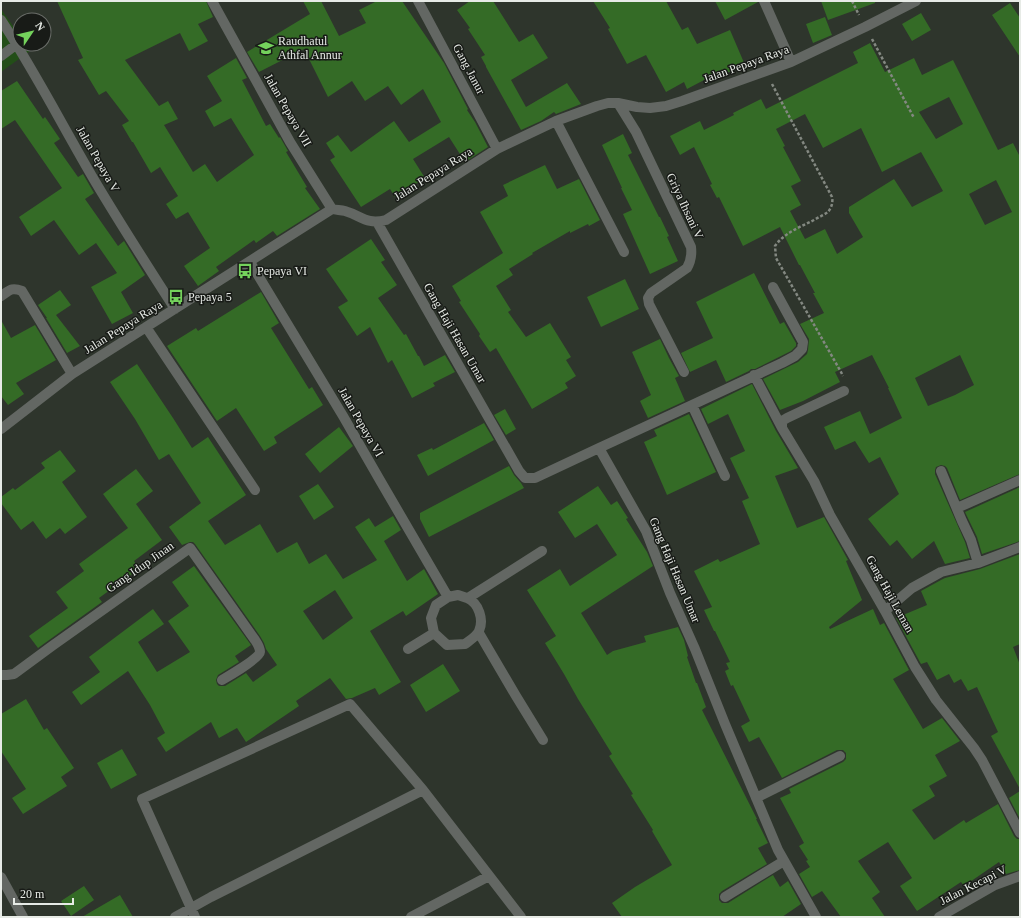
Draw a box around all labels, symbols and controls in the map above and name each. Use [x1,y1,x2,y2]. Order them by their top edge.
north arrow [12,12,52,52]
text: N [33,20,47,33]
place label: Raudhatul Athfal Annur [278,34,342,62]
school or university icon: Raudhatul Athfal Annur [257,39,275,57]
street label: Gang Janur [450,41,488,97]
street label: Jalan Pepaya Raya [701,42,791,86]
street label: Jalan Pepaya VII [262,71,315,149]
street label: Jalan Pepaya V [73,124,123,195]
street label: Jalan Pepaya Raya [391,144,475,204]
street label: Griya Ihsani V [664,171,707,241]
bus stop icon: Pepaya VI [236,262,254,280]
place label: Pepaya VI [257,264,307,278]
street label: Gang Haji Hasan Umar [421,281,489,385]
bus stop icon: Pepaya 5 [167,288,185,306]
place label: Pepaya 5 [188,290,232,304]
street label: Jalan Pepaya Raya [81,297,165,357]
street label: Jalan Pepaya VI [335,385,387,459]
street label: Gang Haji Hasan Umar [646,515,704,625]
street label: Gang Idup Jinan [103,539,177,595]
street label: Gang Haji Leman [863,553,917,635]
street label: Jalan Kecapi V [937,862,1009,908]
scale bar [14,880,73,906]
text: 20 m [20,887,45,901]

